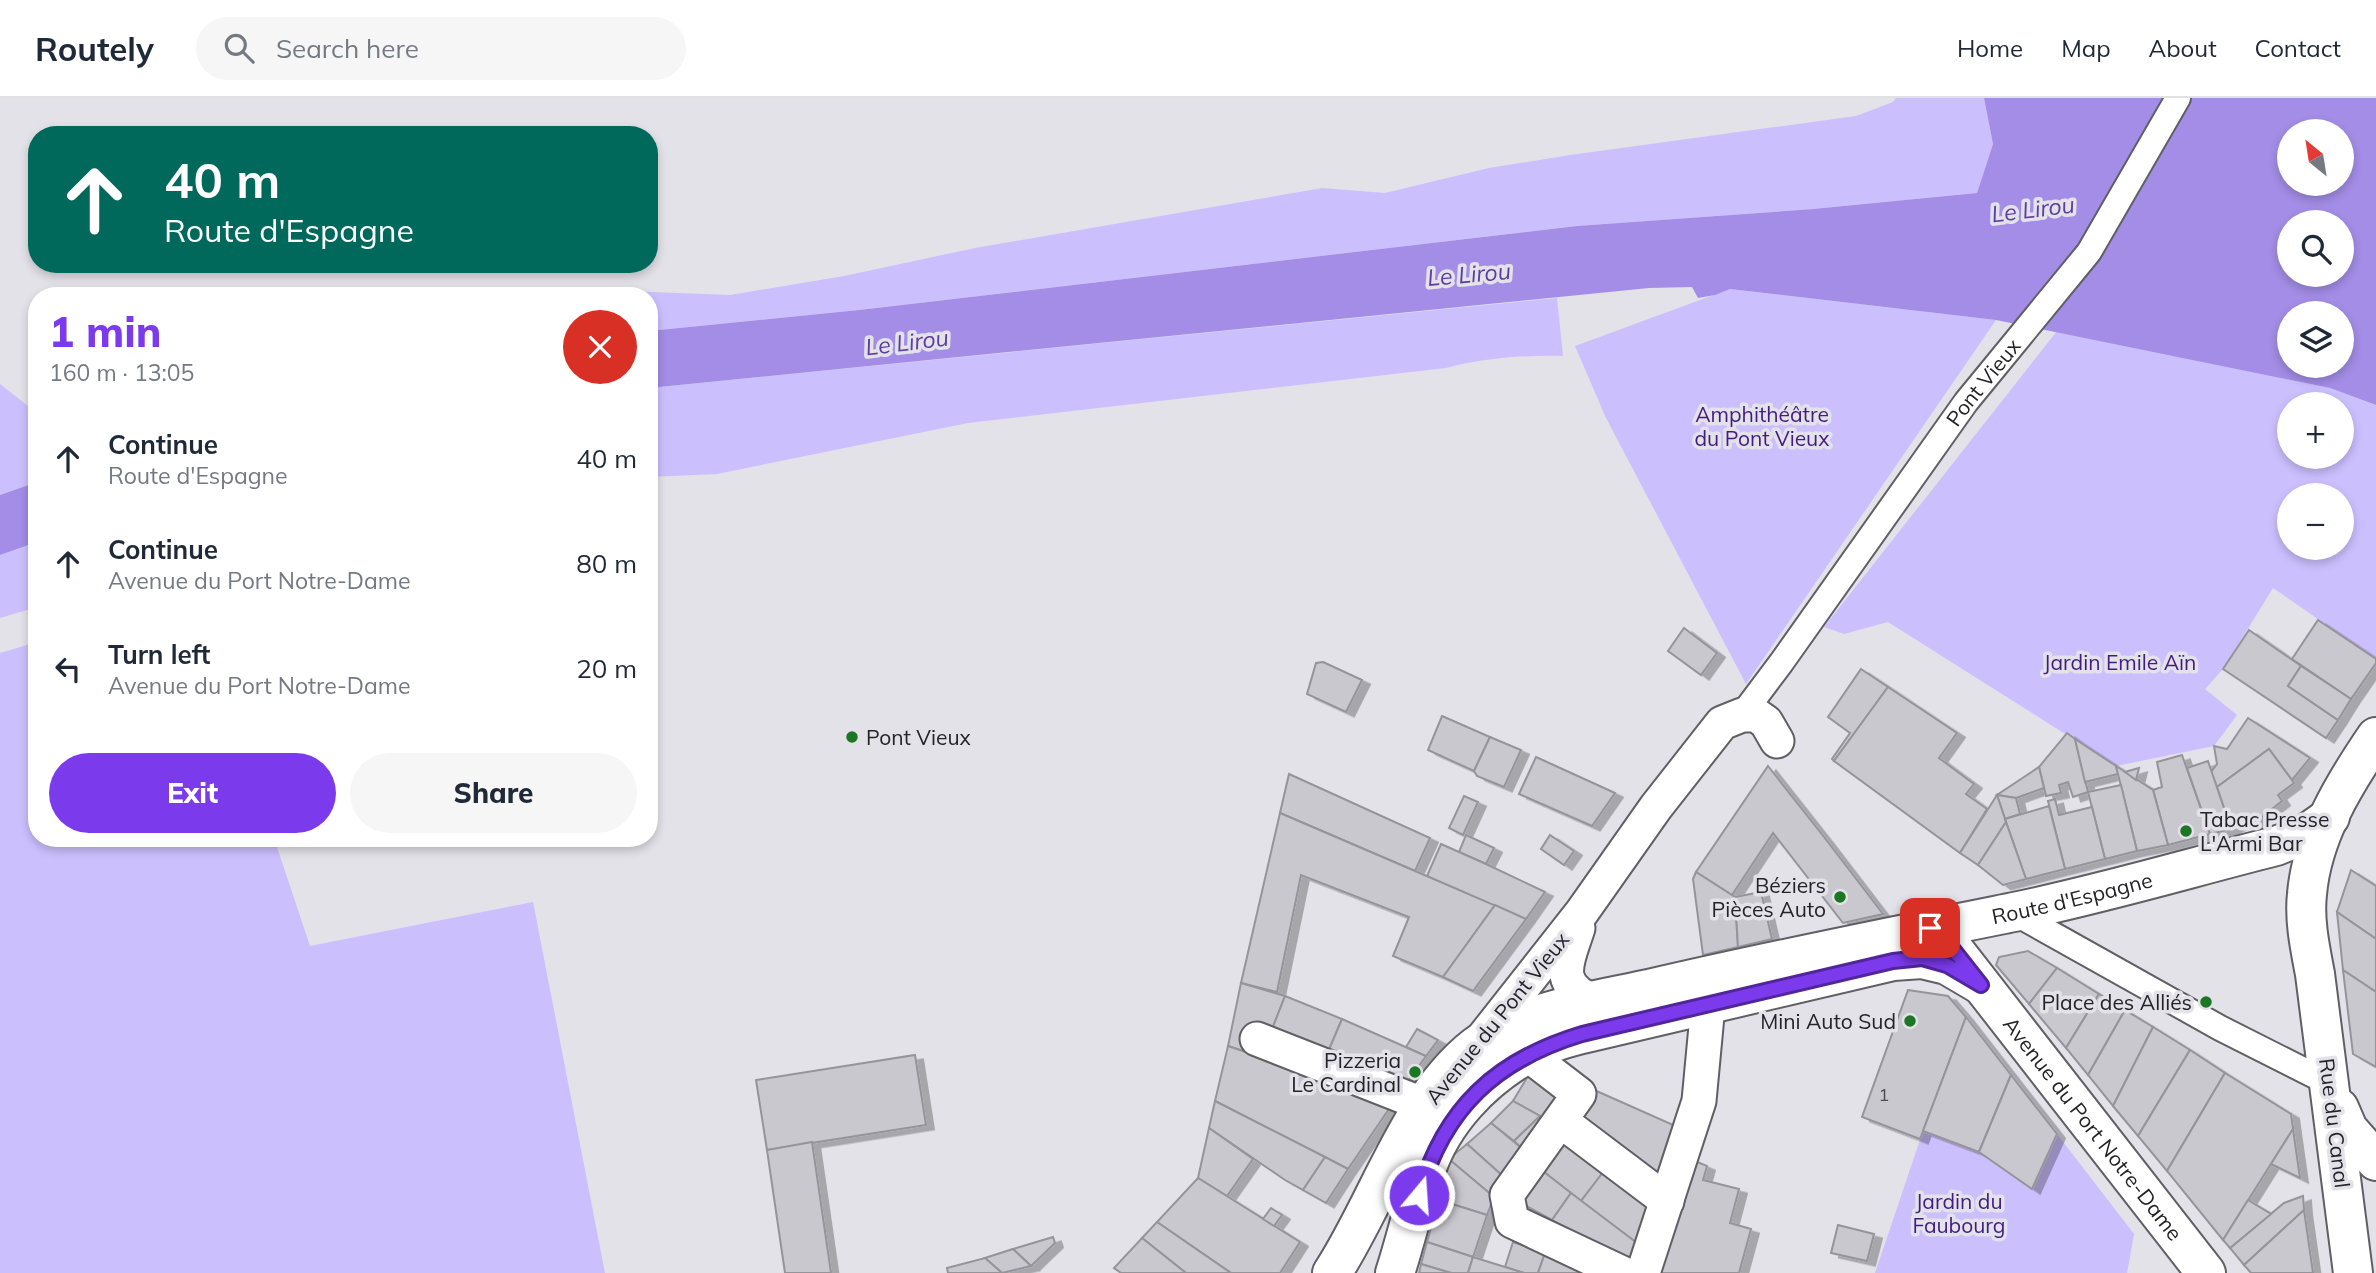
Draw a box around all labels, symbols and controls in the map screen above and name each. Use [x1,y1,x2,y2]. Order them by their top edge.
search box [196,17,686,80]
text: Routely [35,28,154,69]
icon: search [220,29,258,67]
text: Search here [276,32,419,65]
text: Home [1957,33,2023,63]
text: Map [2061,33,2111,63]
text: About [2149,33,2217,63]
text: Contact [2255,33,2341,63]
north arrow [2277,119,2354,196]
map controls [2277,119,2354,560]
text: 40 m [164,149,280,210]
icon: ahead [49,154,140,245]
water label: Le Lirou [1990,190,2076,228]
text: Route d'Espagne [164,210,414,250]
button: search [2277,210,2354,287]
water label: Le Lirou [1426,256,1512,292]
button: layers [2277,301,2354,378]
text: 1 min [49,305,162,358]
button: close [563,310,637,384]
water label: Le Lirou [864,323,950,361]
street label: Pont Vieux [1940,333,2026,431]
text: 160 m · 13:05 [49,358,194,387]
button: + [2277,392,2354,469]
park label: Amphithéâtre du Pont Vieux [1695,401,1829,451]
text: Continue [108,428,218,461]
icon: ahead [49,440,87,478]
text: 40 m [576,442,637,475]
text: Route d'Espagne [108,461,288,490]
button: − [2277,483,2354,560]
text: Continue [108,533,218,566]
icon: ahead [49,545,87,583]
text: 80 m [576,547,637,580]
text: Avenue du Port Notre-Dame [108,566,411,595]
text: Turn left [108,638,210,671]
park label: Jardin Emile Aïn [2044,649,2196,675]
icon: left [49,650,87,688]
text: 20 m [576,652,637,685]
text: Avenue du Port Notre-Dame [108,671,411,700]
place label: Pont Vieux [866,724,971,750]
marker: Pont Vieux [844,729,860,745]
button: Exit [49,753,336,833]
button: Share [350,753,637,833]
place label: Tabac Presse L'Armi Bar [2200,806,2329,856]
marker: Tabac Presse L'Armi Bar [2178,823,2194,839]
street label: Route d'Espagne [1989,866,2155,929]
place label: Béziers Pièces Auto [1712,872,1826,922]
marker: Béziers Pièces Auto [1832,889,1848,905]
pin [1900,898,1960,958]
icon: arrive [1911,909,1949,947]
street label: Avenue du Pont Vieux [1420,927,1574,1109]
place label: Place des Alliés [2041,989,2192,1015]
marker: Place des Alliés [2198,994,2214,1010]
place label: Mini Auto Sud [1760,1008,1896,1034]
street label: Avenue du Port Notre-Dame [1998,1011,2188,1245]
marker: Mini Auto Sud [1902,1013,1918,1029]
place label: Pizzeria Le Cardinal [1291,1047,1401,1097]
street label: Rue du Canal [2314,1057,2356,1189]
marker: Pizzeria Le Cardinal [1407,1064,1423,1080]
house number: 1 [1879,1083,1889,1106]
position arrow [1382,1158,1456,1232]
park label: Jardin du Faubourg [1913,1188,2005,1238]

